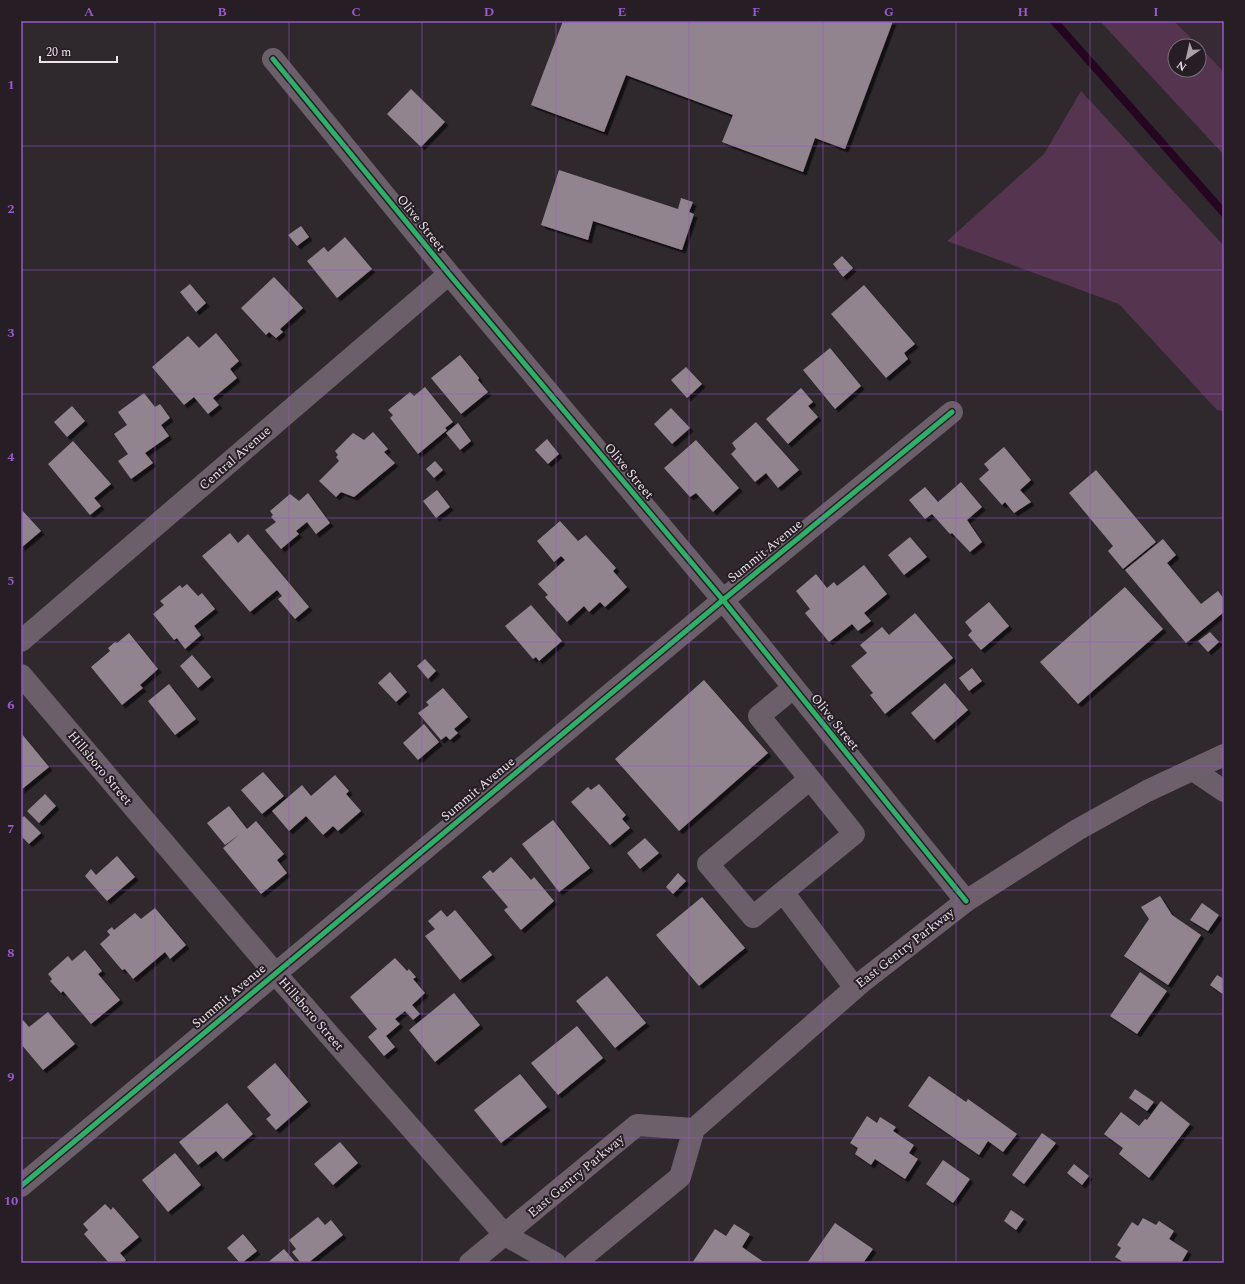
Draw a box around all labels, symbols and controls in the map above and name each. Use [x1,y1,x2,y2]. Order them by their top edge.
text: A [84,2,94,22]
text: B [217,2,227,22]
text: C [351,2,361,22]
text: D [484,2,494,22]
text: E [618,2,627,22]
text: F [752,2,760,22]
text: G [884,2,894,22]
text: H [1018,2,1029,22]
text: I [1153,2,1159,22]
scale bar [40,38,117,64]
north arrow [1167,38,1207,78]
text: 20 m [46,43,71,62]
text: N [1173,56,1190,75]
text: 1 [7,75,15,95]
street label: Olive Street [392,190,451,256]
text: 2 [7,199,15,219]
text: 3 [7,323,15,343]
street label: Central Avenue [195,421,275,495]
street label: Olive Street [599,438,659,504]
text: 4 [7,447,15,467]
street label: Summit Avenue [723,514,807,588]
text: 5 [7,571,15,591]
street label: Olive Street [806,689,865,755]
text: 6 [7,695,15,715]
street label: Hillsboro Street [63,726,137,810]
street label: Summit Avenue [437,752,519,826]
text: 7 [7,819,15,839]
street label: East Gentry Parkway [851,903,959,993]
text: 8 [7,943,15,963]
street label: Summit Avenue [188,959,270,1033]
street label: Hillsboro Street [273,973,349,1055]
text: 9 [7,1067,15,1087]
street label: East Gentry Parkway [523,1129,629,1222]
text: 10 [4,1191,18,1211]

